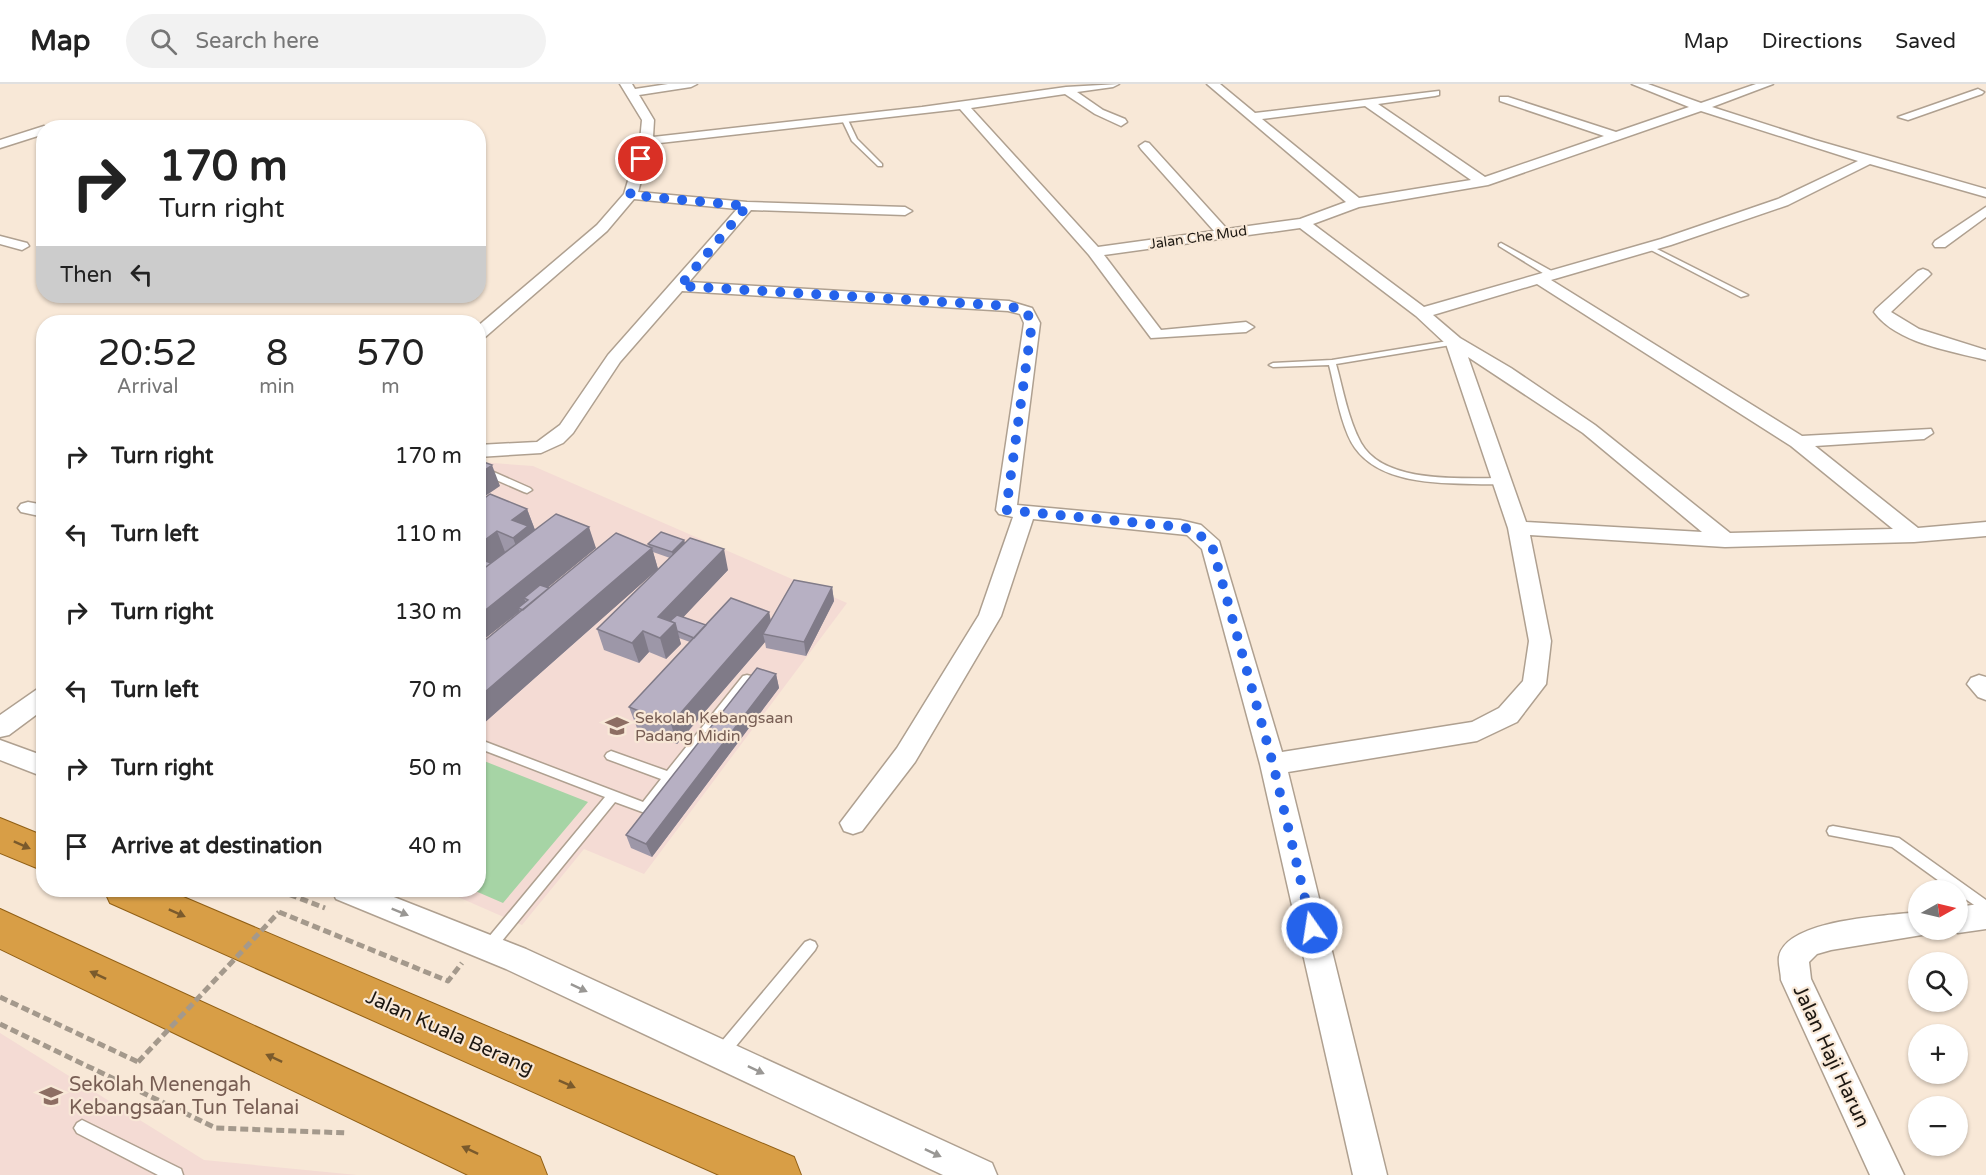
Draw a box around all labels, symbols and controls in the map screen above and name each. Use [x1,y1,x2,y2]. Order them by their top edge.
search box [126,14,546,68]
text: Map [30,24,90,58]
icon: search [147,25,180,58]
text: Search here [195,28,319,54]
text: Map [1683,29,1729,54]
text: Directions [1762,29,1862,54]
text: Saved [1895,29,1956,54]
pin [615,133,666,184]
text: 170 m [159,141,288,192]
icon: arrive [624,142,657,175]
icon: right [60,144,138,222]
text: Turn right [159,192,285,225]
street label: Jalan Che Mud [1148,222,1248,253]
icon: left [125,258,158,291]
text: Then [60,262,113,288]
text: 20:52 [98,332,198,375]
text: 8 [266,332,288,375]
text: 570 [356,332,424,375]
text: Arrival [117,375,179,399]
text: min [259,375,295,399]
text: m [381,375,400,399]
icon: right [60,440,93,473]
text: Turn right [111,443,213,469]
text: 170 m [395,443,462,469]
icon: left [60,518,93,551]
text: Turn left [111,521,199,547]
text: 110 m [395,521,462,547]
icon: right [60,596,93,629]
text: Turn right [111,599,213,625]
text: 130 m [395,599,462,625]
icon: left [60,674,93,707]
text: Turn left [111,677,199,703]
text: 70 m [408,677,462,703]
place label: Sekolah Kebangsaan Padang Midin [635,708,793,746]
school or university icon: Sekolah Kebangsaan Padang Midin [604,713,630,739]
icon: right [60,752,93,785]
text: Turn right [111,755,213,781]
text: 50 m [408,755,462,781]
icon: arrive [60,830,93,863]
text: Arrive at destination [111,833,322,859]
text: 40 m [408,833,462,859]
one-way arrow [13,840,31,850]
north arrow [1908,880,1968,940]
map controls [1908,880,1968,1156]
position arrow [1280,896,1344,960]
one-way arrow [391,907,409,917]
one-way arrow [169,908,187,918]
button: search [1908,952,1968,1012]
one-way arrow [89,970,106,979]
street label: Jalan Haji Harun [1788,982,1875,1131]
one-way arrow [571,983,589,993]
street label: Jalan Kuala Berang [362,985,537,1081]
button: + [1908,1024,1968,1084]
one-way arrow [266,1053,283,1062]
one-way arrow [747,1066,764,1075]
place label: Sekolah Menengah Kebangsaan Tun Telanai [69,1073,299,1120]
one-way arrow [559,1079,577,1089]
school or university icon: Sekolah Menengah Kebangsaan Tun Telanai [38,1083,64,1109]
button: − [1908,1096,1968,1156]
one-way arrow [461,1145,478,1154]
one-way arrow [924,1148,941,1157]

